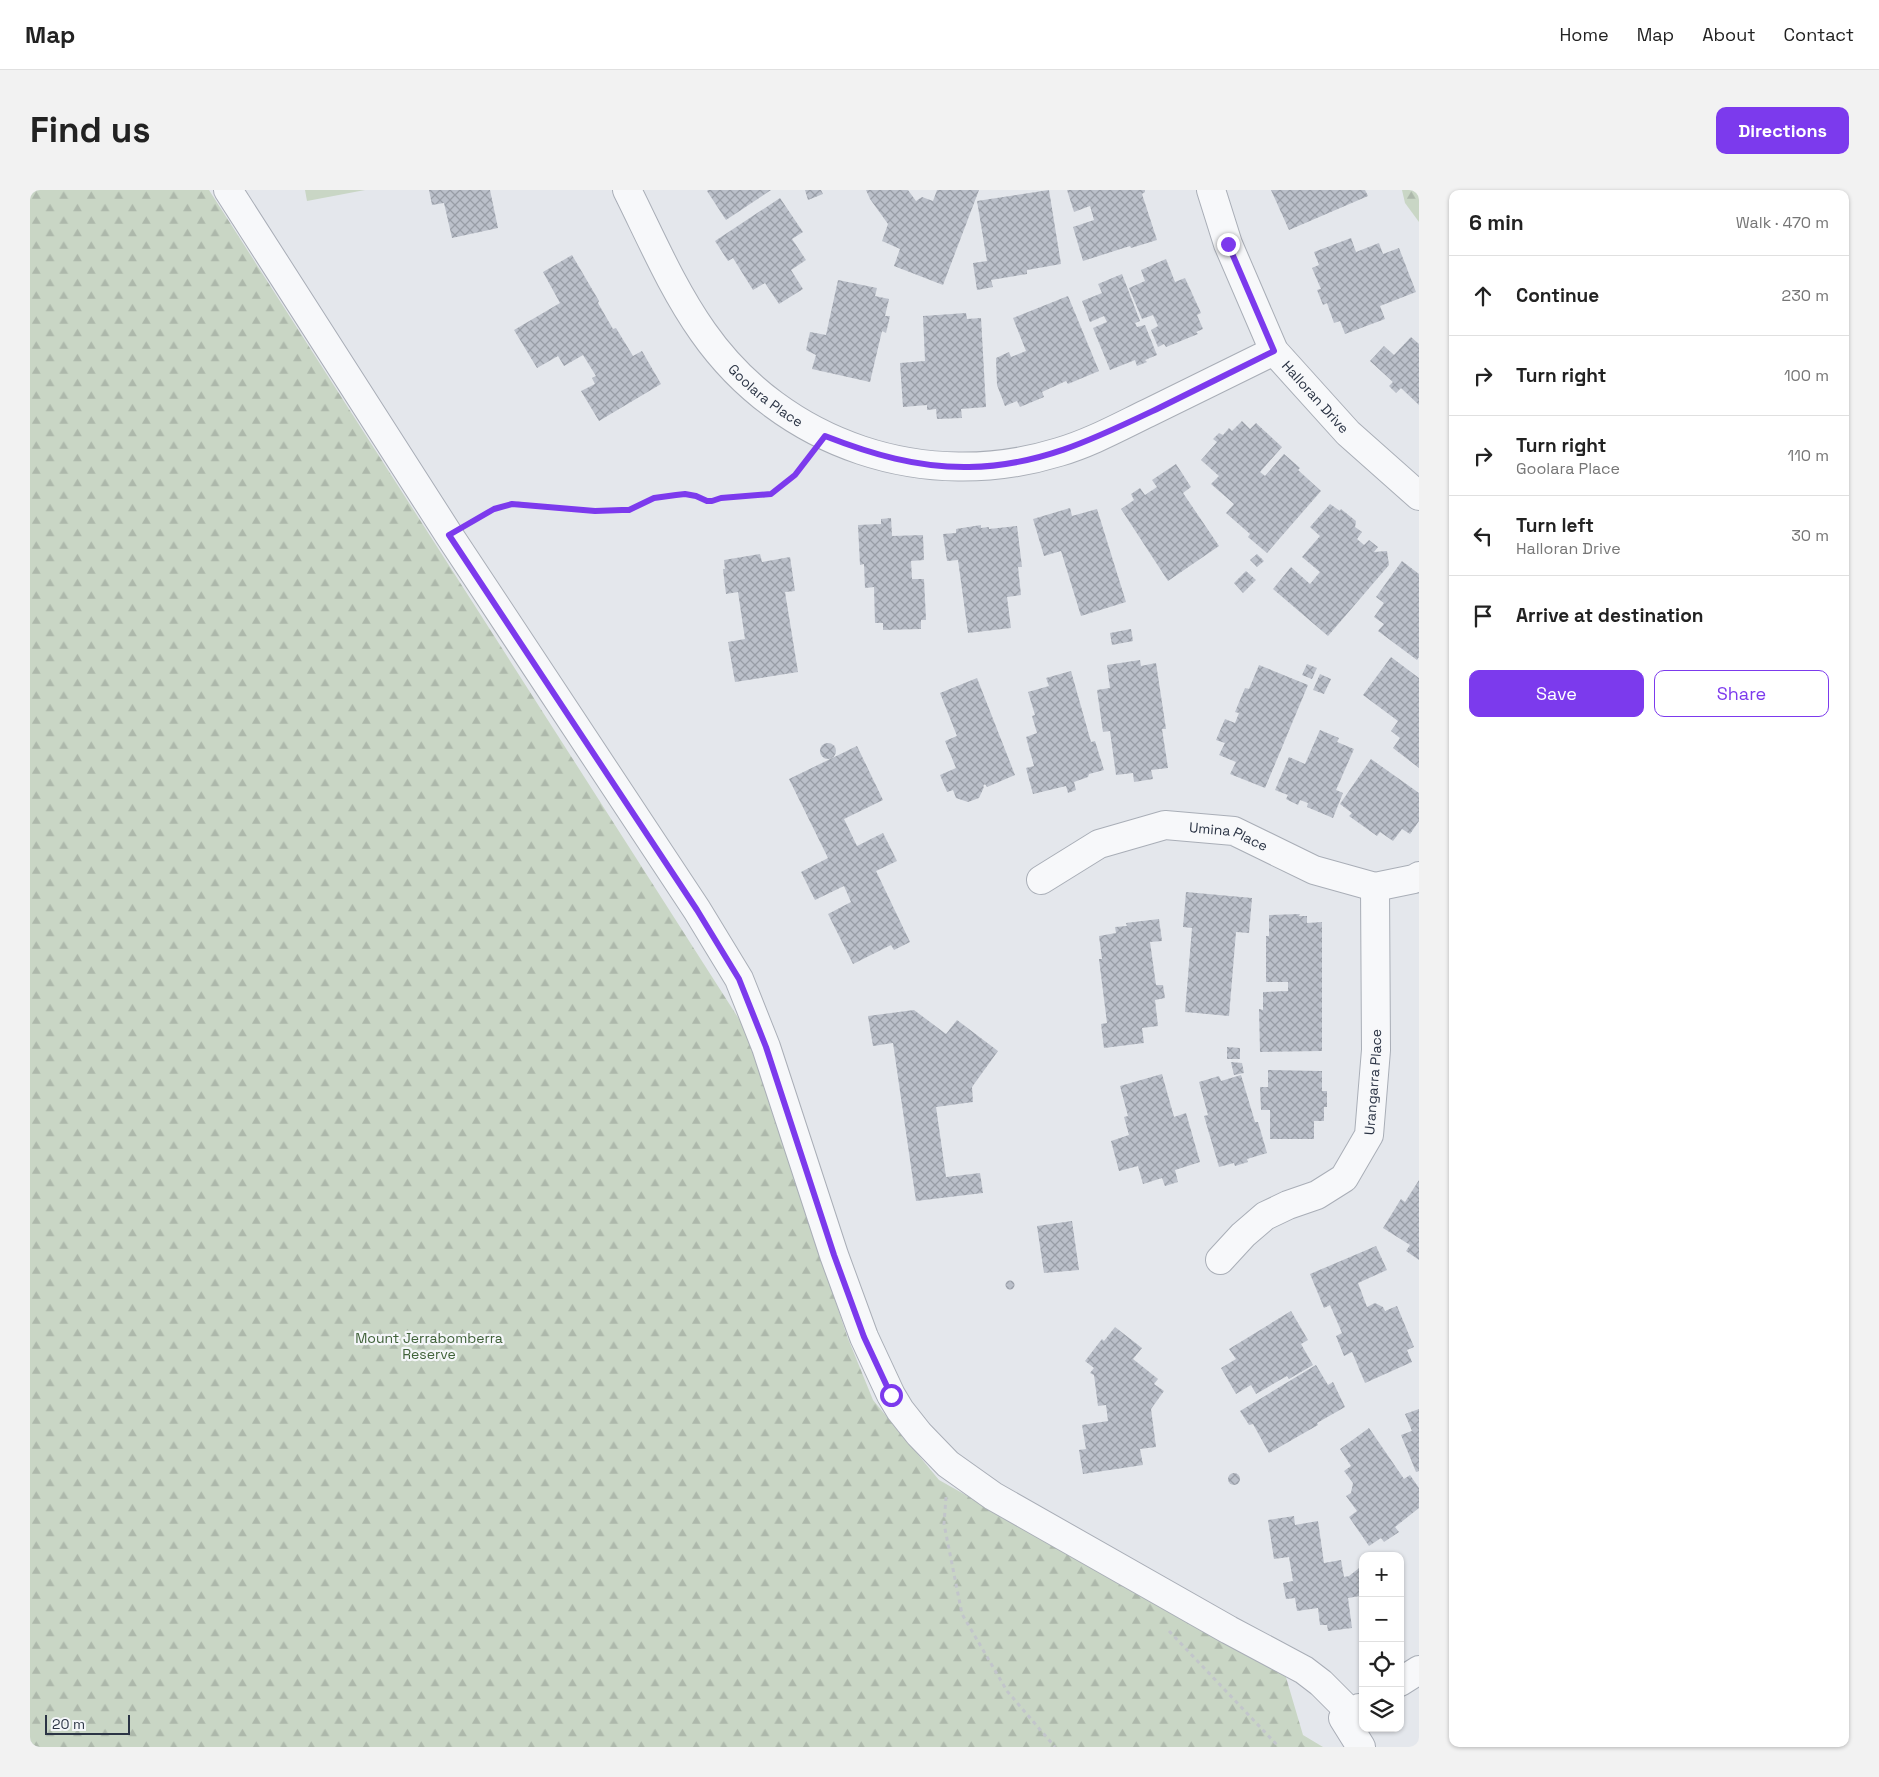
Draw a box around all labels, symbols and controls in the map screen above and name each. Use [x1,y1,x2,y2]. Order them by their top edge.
text: Map [25,19,75,50]
text: Home [1560,23,1609,46]
text: Map [1637,23,1674,46]
text: About [1702,23,1756,46]
text: Contact [1784,23,1854,46]
button: Directions [1716,107,1849,154]
text: Find us [30,108,151,152]
text: 6 min [1469,209,1524,236]
text: Walk · 470 m [1736,212,1829,233]
route end [1217,233,1240,256]
icon: ahead [1469,282,1497,310]
text: Continue [1516,283,1599,308]
text: 230 m [1782,285,1829,306]
street label: Halloran Drive [1278,357,1353,437]
street label: Goolara Place [724,360,806,431]
icon: right [1469,362,1497,390]
text: Turn right [1516,363,1606,388]
text: 100 m [1784,365,1829,386]
text: Turn right [1516,433,1606,458]
icon: right [1469,442,1497,470]
text: 110 m [1787,445,1829,466]
text: Goolara Place [1516,458,1620,479]
text: Turn left [1516,513,1594,538]
icon: left [1469,522,1497,550]
text: 30 m [1791,525,1829,546]
text: Halloran Drive [1516,538,1621,559]
icon: arrive [1469,602,1497,630]
text: Arrive at destination [1516,603,1704,628]
button: Save [1469,670,1644,717]
button: Share [1654,670,1829,717]
street label: Umina Place [1188,818,1271,855]
street label: Urangarra Place [1360,1029,1385,1136]
park label: Mount Jerrabomberra Reserve [355,1329,503,1363]
route start [880,1384,903,1407]
map controls [1359,1552,1404,1732]
button: + [1359,1552,1404,1597]
button: − [1359,1597,1404,1642]
button: locate [1359,1642,1404,1687]
button: layers [1359,1687,1404,1732]
scale bar [45,1712,130,1735]
text: 20 m [52,1715,85,1733]

